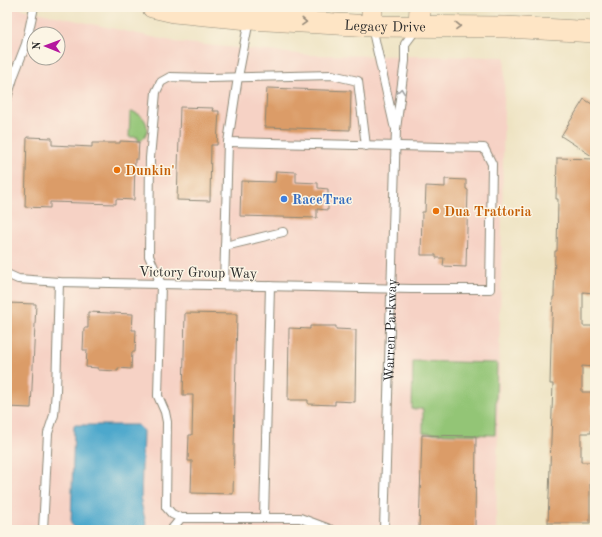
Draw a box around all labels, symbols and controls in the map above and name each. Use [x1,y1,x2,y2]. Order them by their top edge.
one-way arrow [301,18,307,27]
street label: Legacy Drive [344,18,426,34]
one-way arrow [455,22,461,30]
north arrow [26,26,66,66]
text: N [32,41,43,50]
one-way arrow [396,88,405,94]
place label: Dunkin' [125,164,175,178]
marker: Dunkin' [112,165,122,175]
place label: RaceTrac [292,193,352,207]
marker: RaceTrac [279,194,289,204]
place label: Dua Trattoria [444,205,532,219]
marker: Dua Trattoria [431,206,441,216]
street label: Victory Group Way [139,265,258,281]
street label: Warren Parkway [382,278,400,382]

